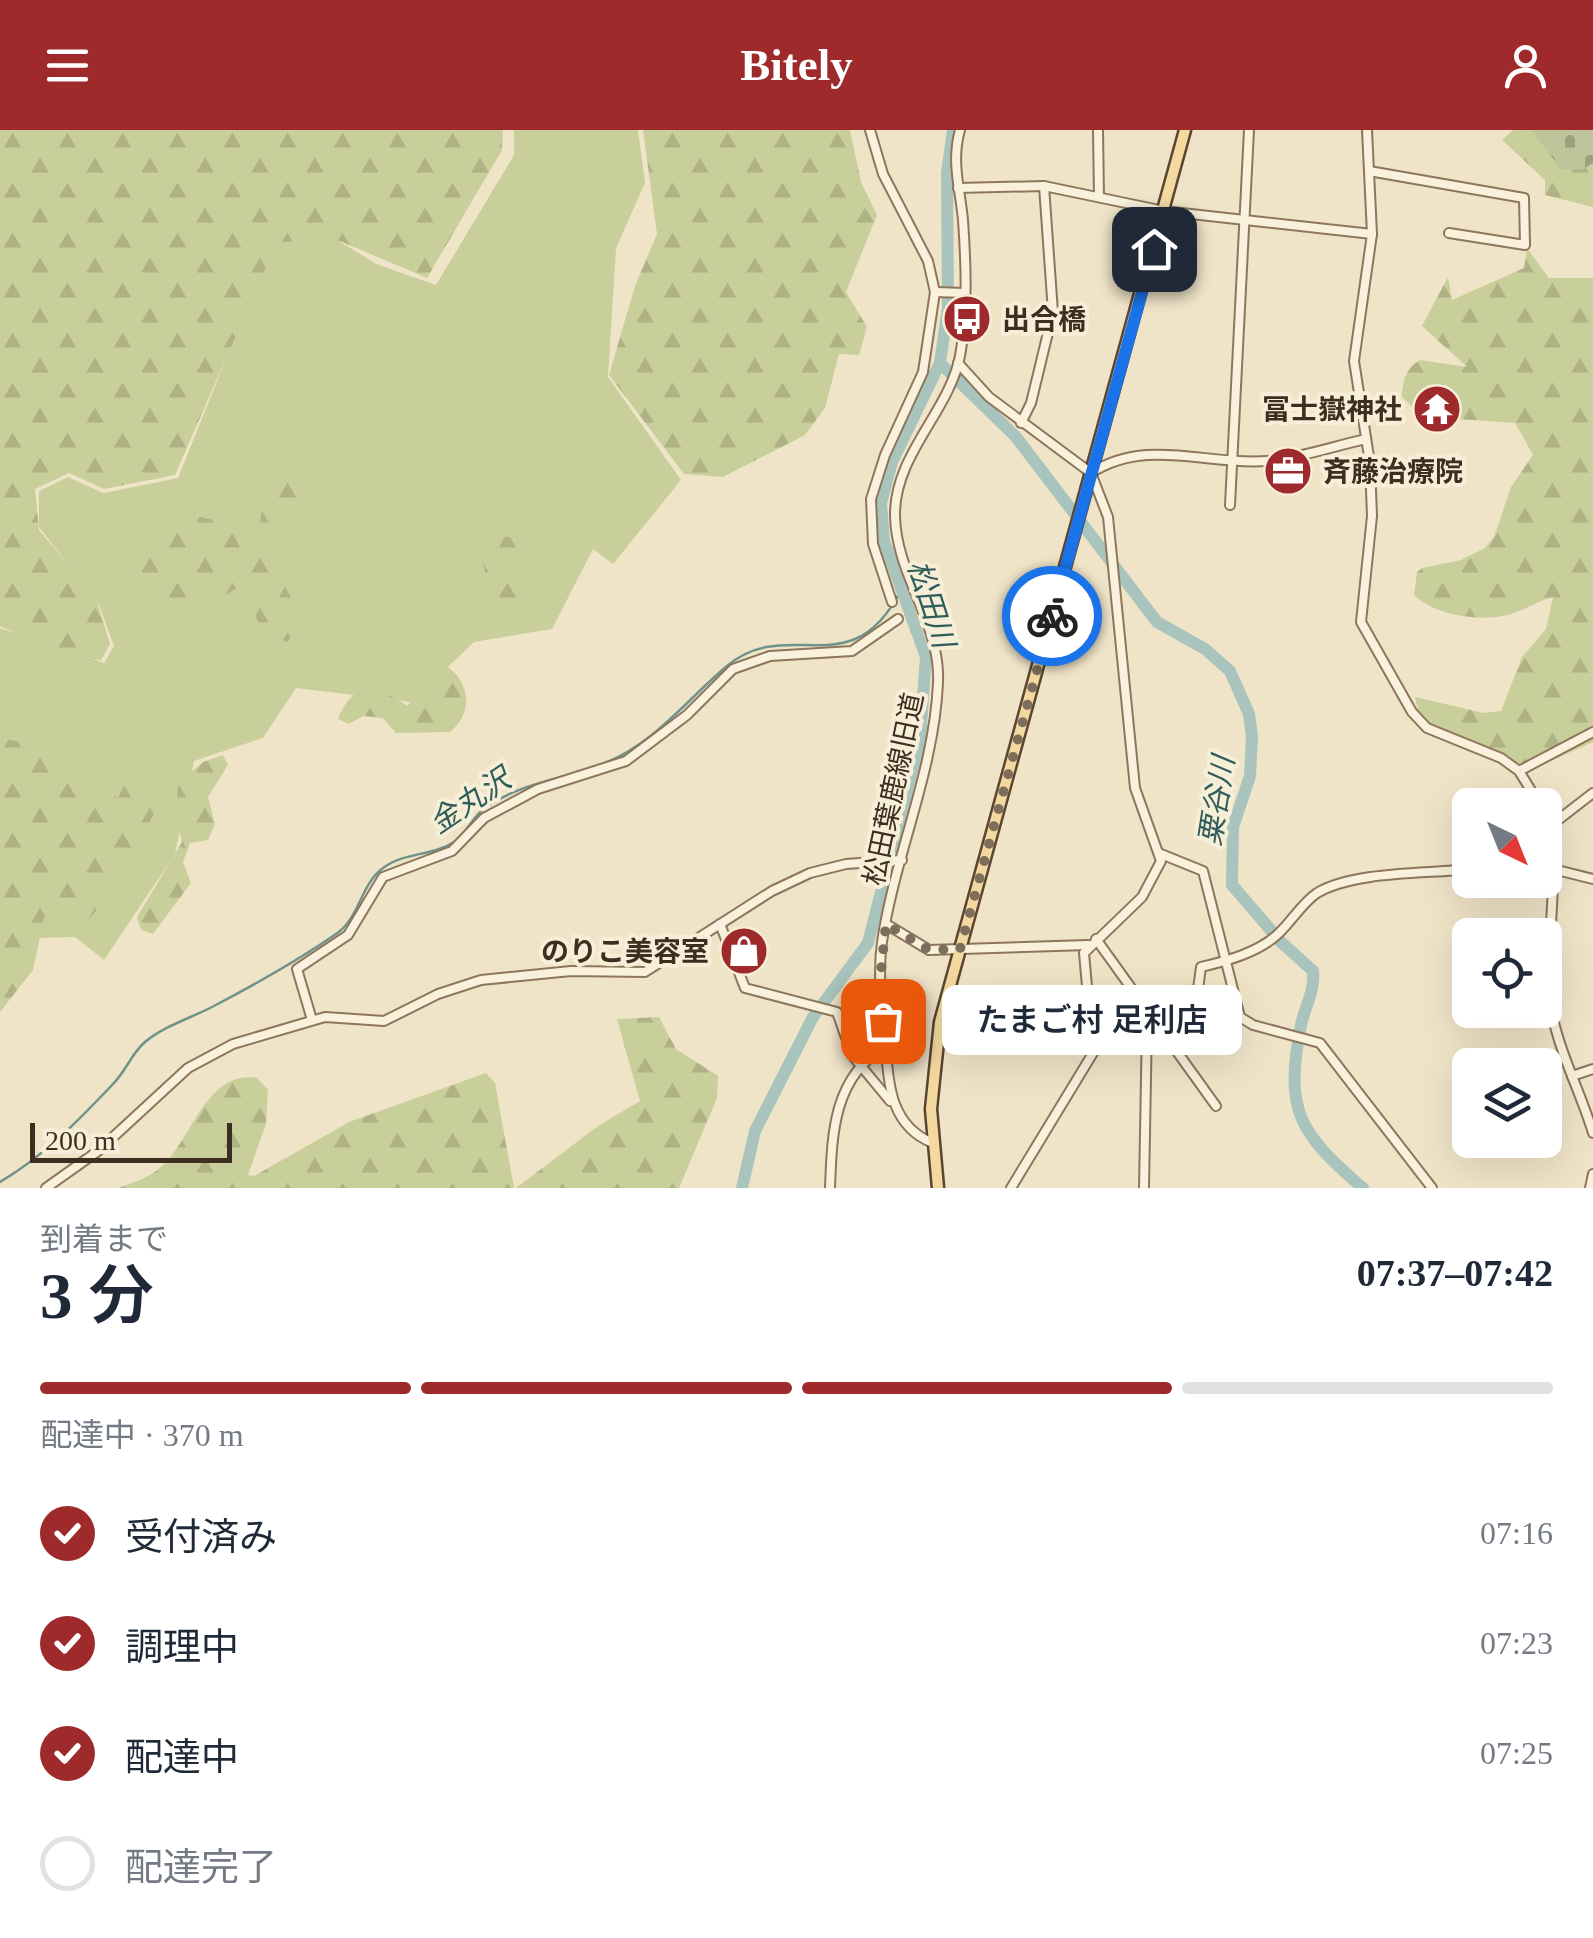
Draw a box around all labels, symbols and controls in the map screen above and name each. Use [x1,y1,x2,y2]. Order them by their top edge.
icon: menu [40,38,95,93]
icon: person [1498,38,1553,93]
text: Bitely [740,40,853,90]
pin [1112,207,1197,292]
icon: home [1127,222,1182,277]
bus stop icon: 出合橋 [941,293,993,345]
place label: 出合橋 [1002,304,1086,335]
temple icon: 冨士嶽神社 [1411,383,1463,435]
place label: 冨士嶽神社 [1262,394,1402,425]
office icon: 斉藤治療院 [1262,445,1314,497]
place label: 斉藤治療院 [1323,456,1463,487]
water label: 松田川 [902,556,962,655]
courier [1002,566,1102,666]
icon: bike [1025,589,1080,644]
street label: 松田葉鹿線旧道 [858,690,929,888]
water label: 粟谷川 [1193,751,1240,848]
water label: 金丸沢 [423,760,520,839]
north arrow [1452,788,1562,898]
map controls [1452,788,1562,1158]
button: locate [1452,918,1562,1028]
shop icon: のりこ美容室 [718,925,770,977]
place label: のりこ美容室 [541,936,709,967]
pin [841,979,926,1064]
callout: たまご村 足利店 [943,986,1243,1056]
icon: bag [856,994,911,1049]
text: たまご村 足利店 [976,1002,1208,1038]
button: layers [1452,1048,1562,1158]
scale bar [30,1118,232,1162]
text: 200 m [45,1125,116,1156]
text: 到着まで [40,1221,168,1257]
text: 07:37–07:42 [1357,1252,1553,1294]
text: 3 分 [40,1260,154,1332]
text: 配達中 · 370 m [40,1417,244,1453]
icon: check [40,1506,95,1561]
text: 07:16 [1480,1515,1553,1551]
text: 受付済み [125,1516,277,1558]
icon: check [40,1616,95,1671]
text: 07:23 [1480,1625,1553,1661]
text: 調理中 [125,1626,239,1668]
icon: check [40,1726,95,1781]
text: 07:25 [1480,1735,1553,1771]
text: 配達中 [125,1736,239,1778]
text: 配達完了 [125,1846,277,1888]

